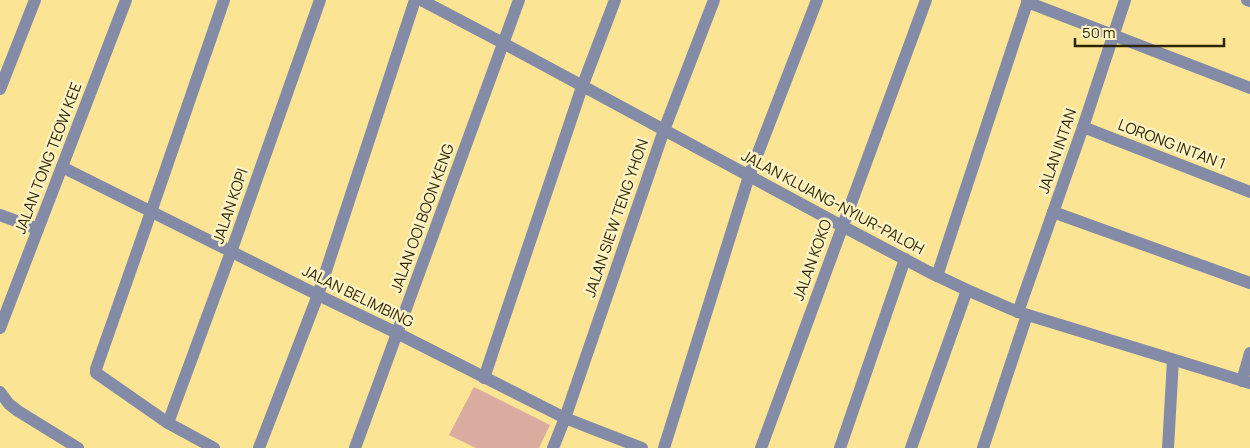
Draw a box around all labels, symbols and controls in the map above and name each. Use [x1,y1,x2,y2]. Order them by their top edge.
scale bar [1075,15,1224,47]
text: 50 m [1082,22,1116,43]
street label: JALAN TONG TEOW KEE [9,79,87,237]
street label: JALAN INTAN [1033,106,1081,196]
street label: LORONG INTAN 1 [1115,114,1229,174]
street label: JALAN SIEW TENG YHON [579,136,653,300]
street label: JALAN OOI BOON KENG [385,140,459,295]
street label: JALAN KLUANG-NYIUR-PALOH [738,145,928,259]
street label: JALAN KOPI [207,166,253,246]
street label: JALAN KOKO [788,216,836,304]
street label: JALAN BELIMBING [299,260,418,332]

